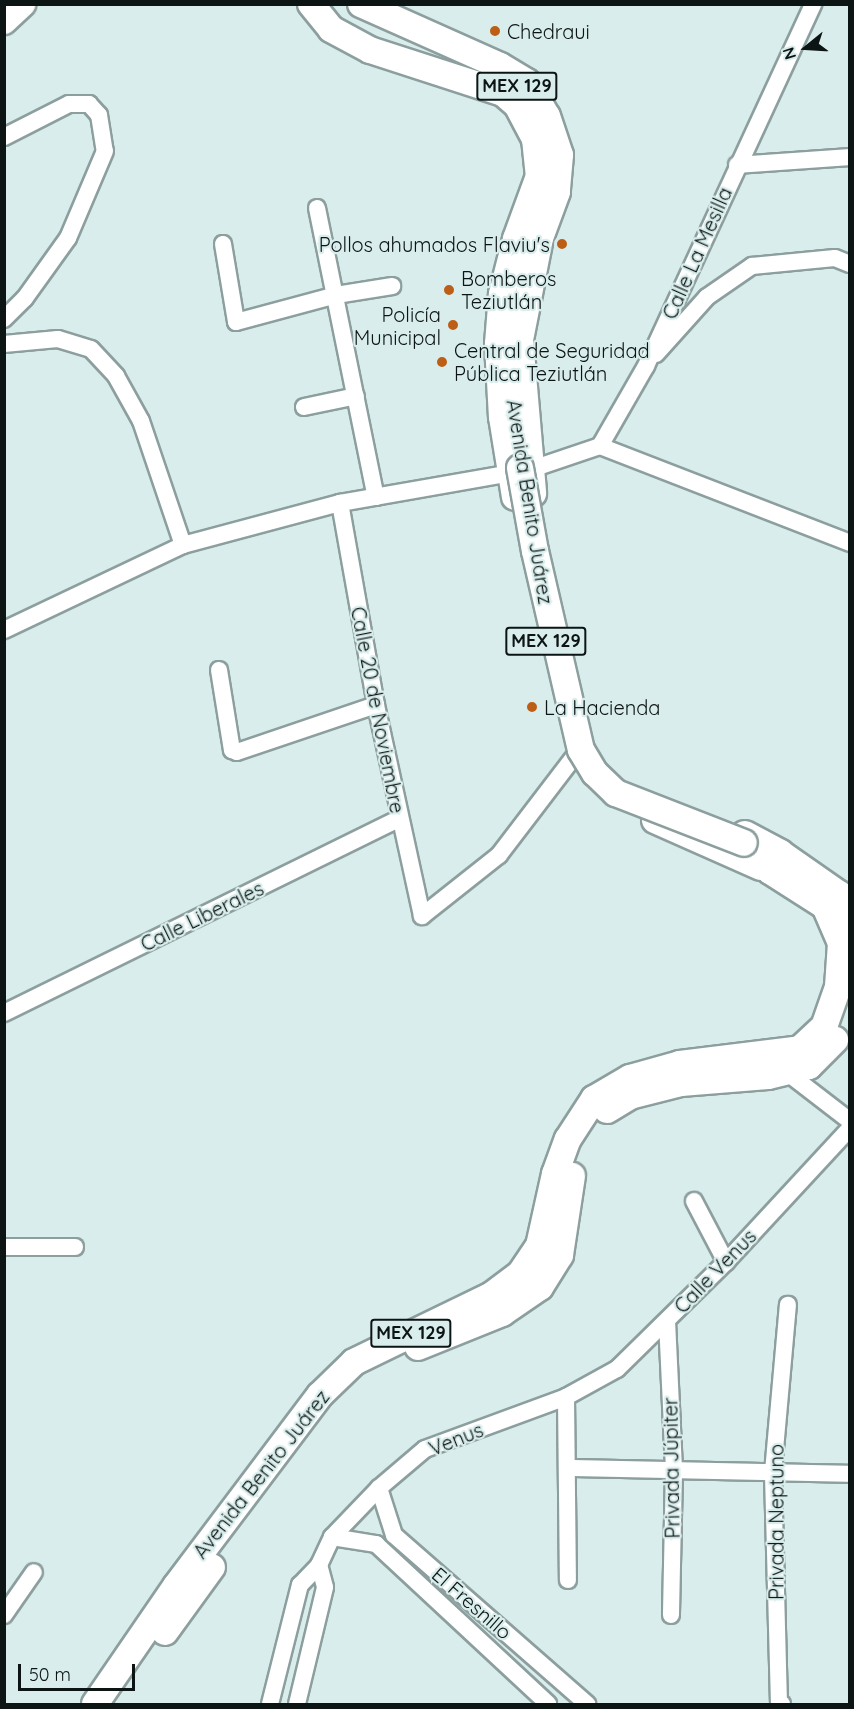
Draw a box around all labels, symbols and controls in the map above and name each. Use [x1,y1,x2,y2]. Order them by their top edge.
north arrow [776,18,836,78]
place label: Chedraui [507,19,590,43]
marker: Chedraui [488,24,502,38]
text: N [778,45,800,62]
road number: MEX 129 [475,71,559,101]
street label: Calle La Mesilla [657,183,737,323]
place label: Pollos ahumados Flaviu's [319,232,550,256]
marker: Pollos ahumados Flaviu's [555,237,569,251]
place label: Bomberos Teziutlán [461,266,556,313]
marker: Bomberos Teziutlán [442,283,456,297]
place label: Policía Municipal [354,302,441,349]
marker: Policía Municipal [446,318,460,332]
place label: Central de Seguridad Pública Teziutlán [454,338,650,385]
marker: Central de Seguridad Pública Teziutlán [435,355,449,369]
street label: Avenida Benito Juárez [502,398,558,606]
street label: Calle 20 de Noviembre [346,605,410,815]
road number: MEX 129 [504,626,588,656]
place label: La Hacienda [544,695,660,719]
marker: La Hacienda [525,700,539,714]
street label: Calle Liberales [137,876,267,956]
street label: Calle Venus [669,1224,761,1318]
road number: MEX 129 [369,1318,453,1348]
street label: Avenida Benito Juárez [188,1385,334,1563]
street label: Privada Júpiter [658,1397,684,1539]
street label: Venus [425,1417,487,1461]
street label: Privada Neptuno [764,1444,788,1600]
street label: El Fresnillo [427,1562,517,1644]
scale bar [21,1652,138,1690]
text: 50 m [29,1663,71,1686]

